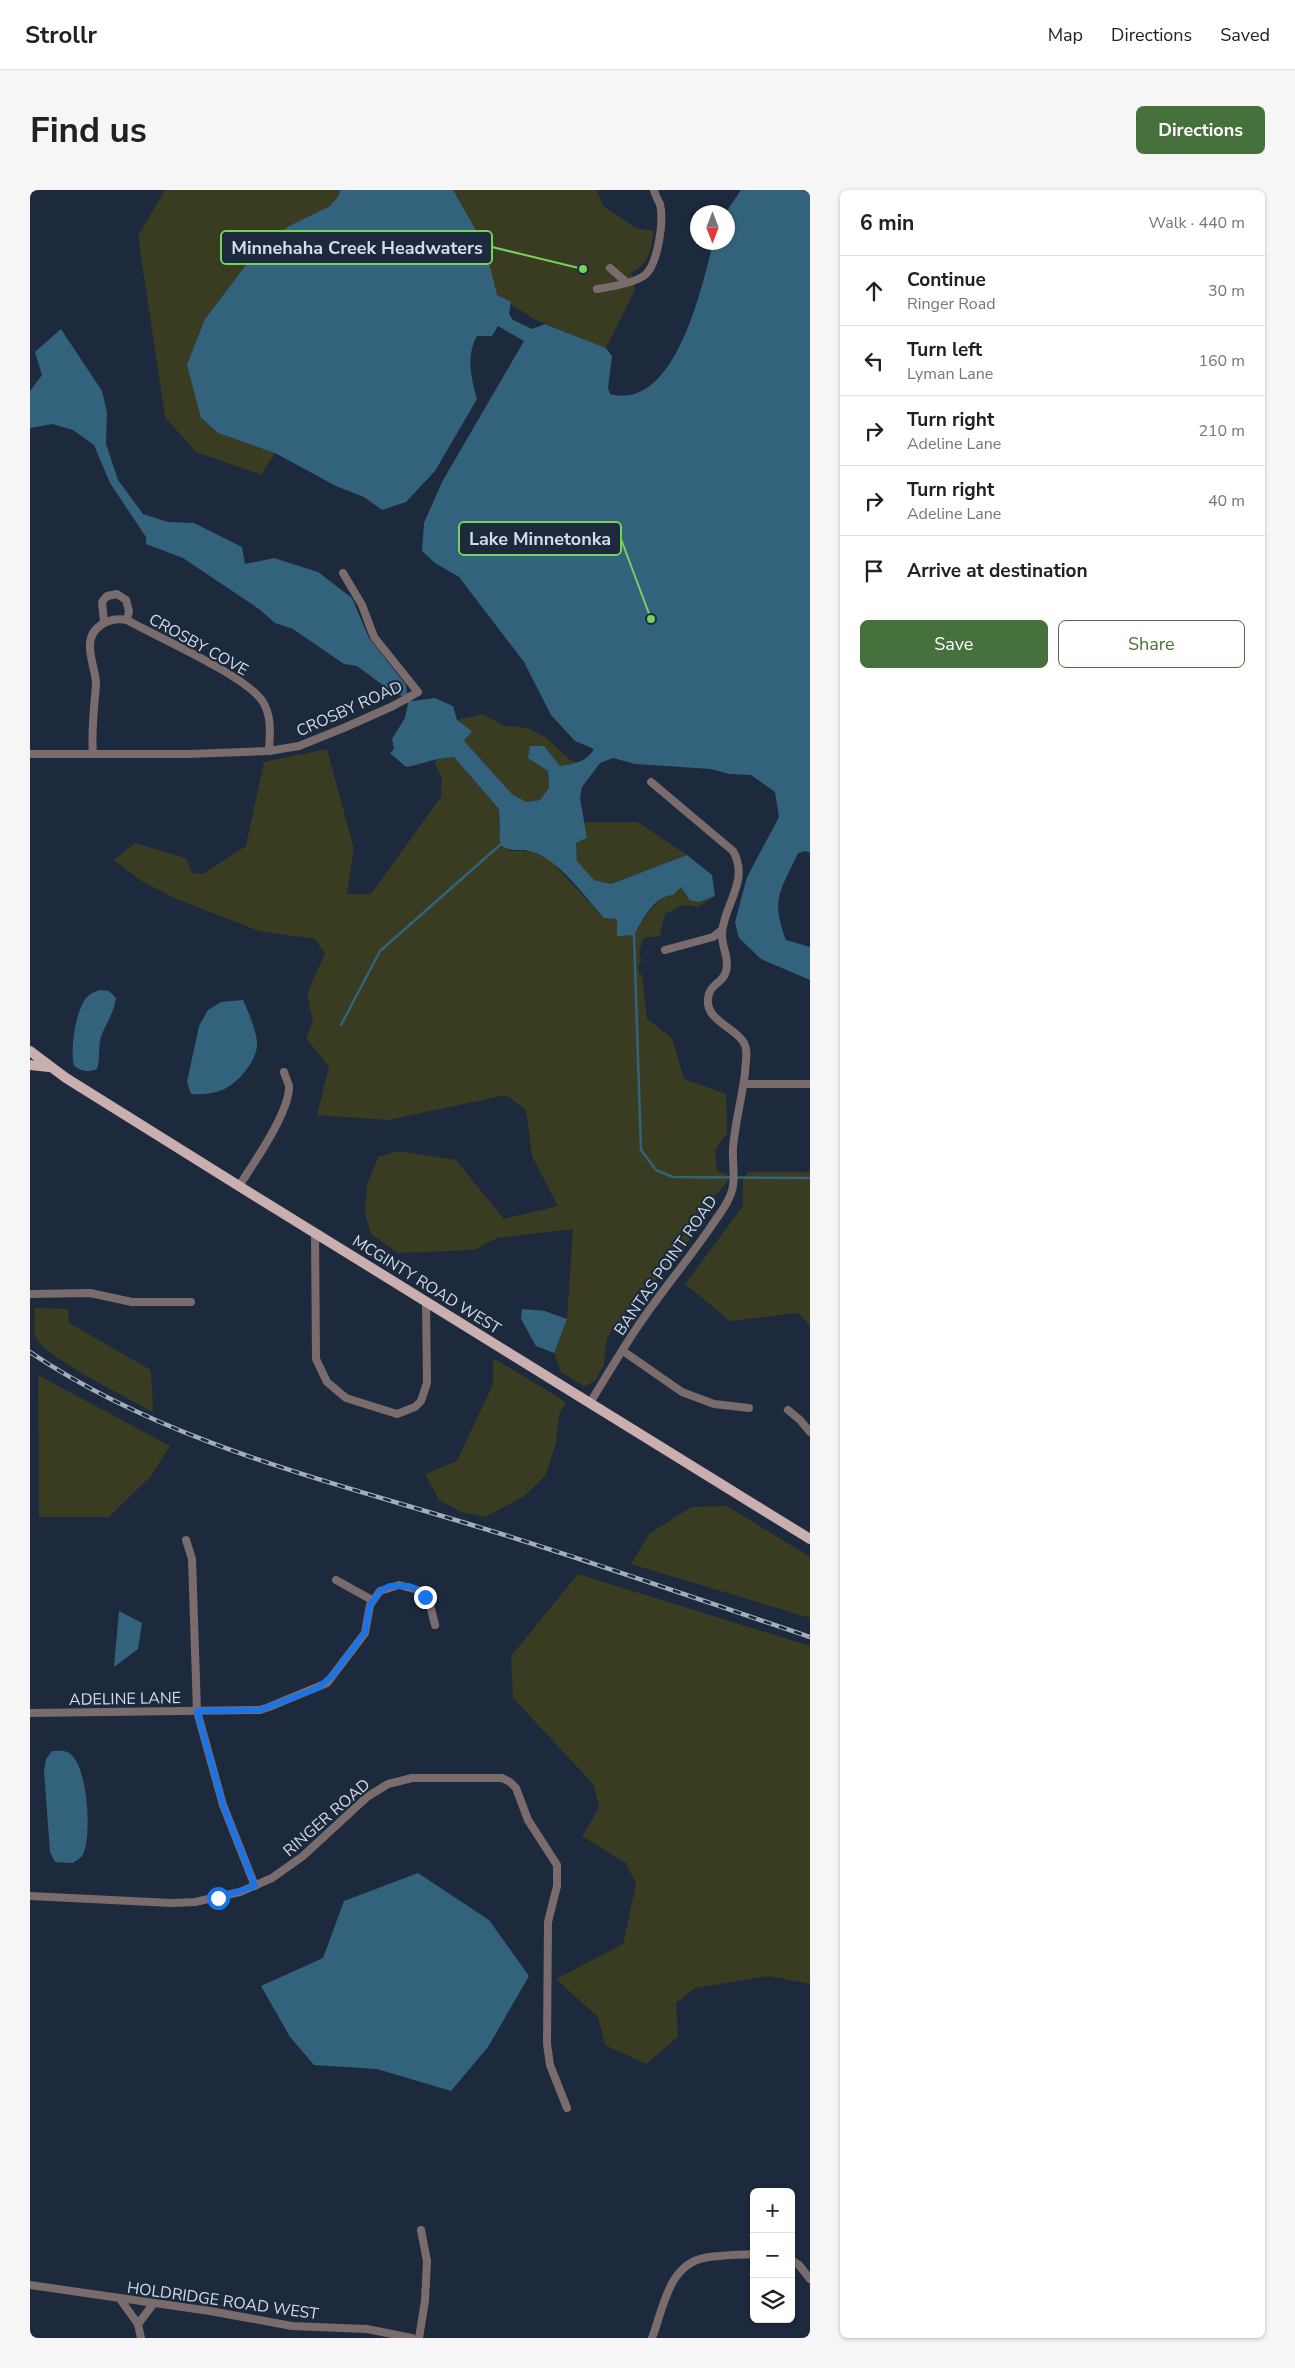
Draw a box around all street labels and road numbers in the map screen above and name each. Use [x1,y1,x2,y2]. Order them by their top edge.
street label: CROSBY COVE [145,608,252,681]
street label: CROSBY ROAD [293,676,406,742]
street label: BANTAS POINT ROAD [609,1191,723,1340]
street label: MCGINTY ROAD WEST [348,1230,505,1340]
street label: ADELINE LANE [69,1687,181,1711]
street label: RINGER ROAD [278,1774,375,1862]
street label: HOLDRIDGE ROAD WEST [126,2277,320,2325]

